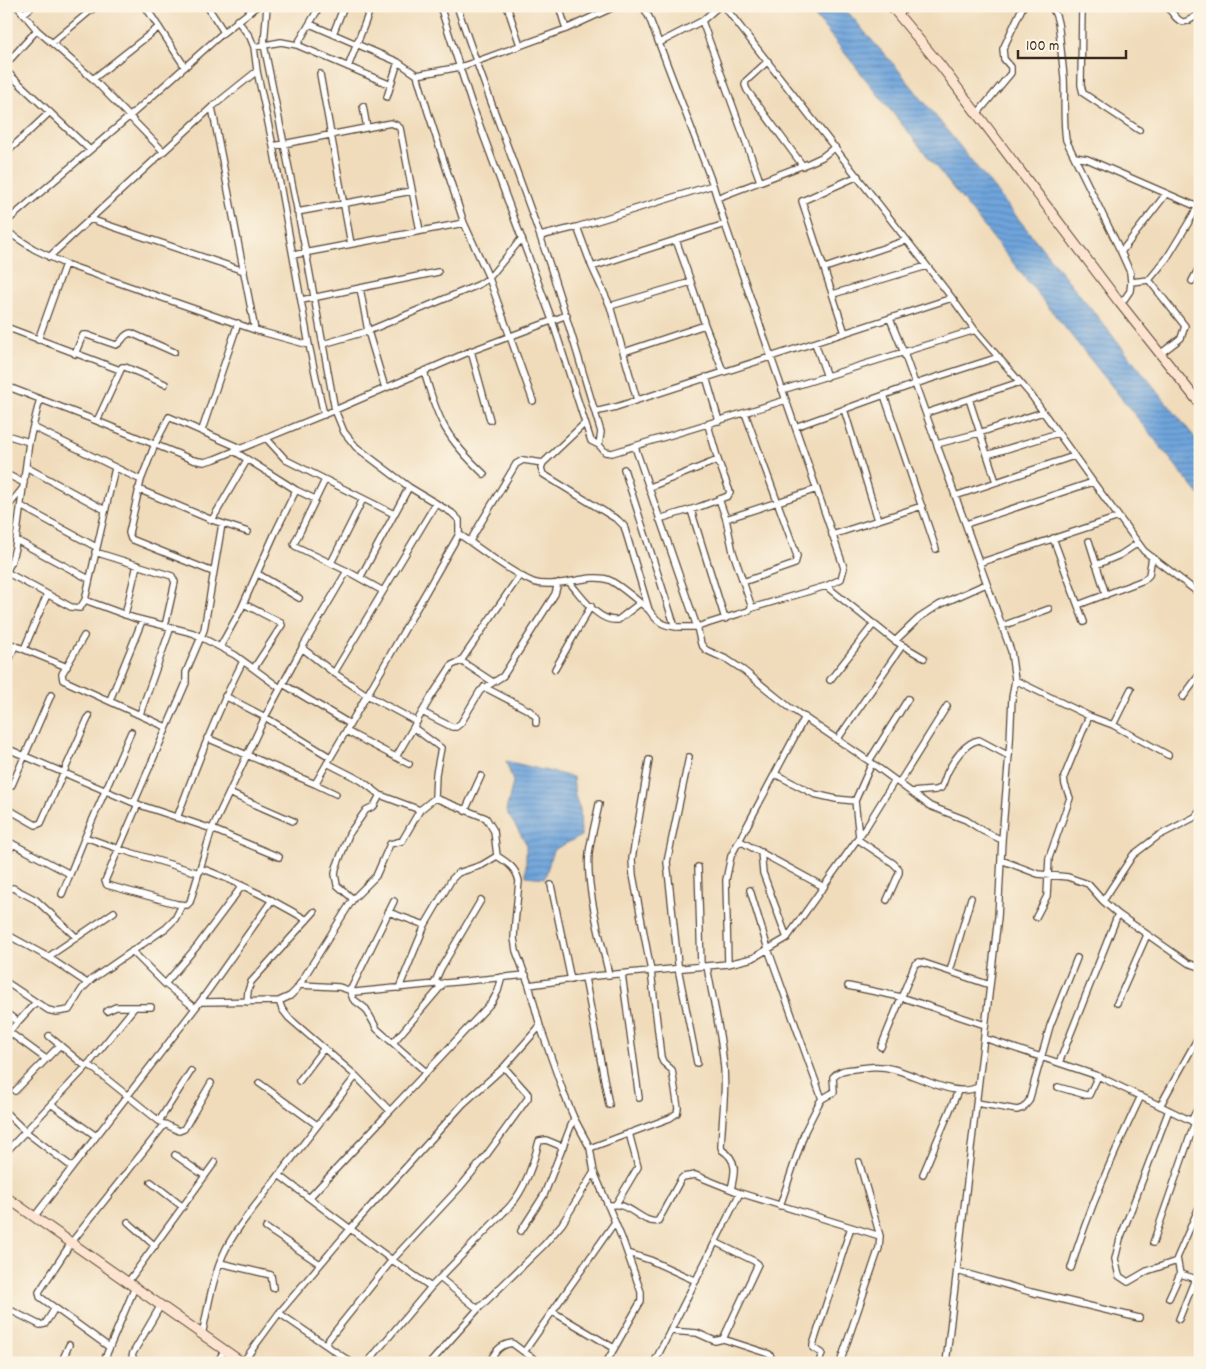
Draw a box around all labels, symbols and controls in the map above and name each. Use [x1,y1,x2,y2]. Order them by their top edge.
scale bar [1018,28,1126,60]
text: 100 m [1026,36,1059,58]

